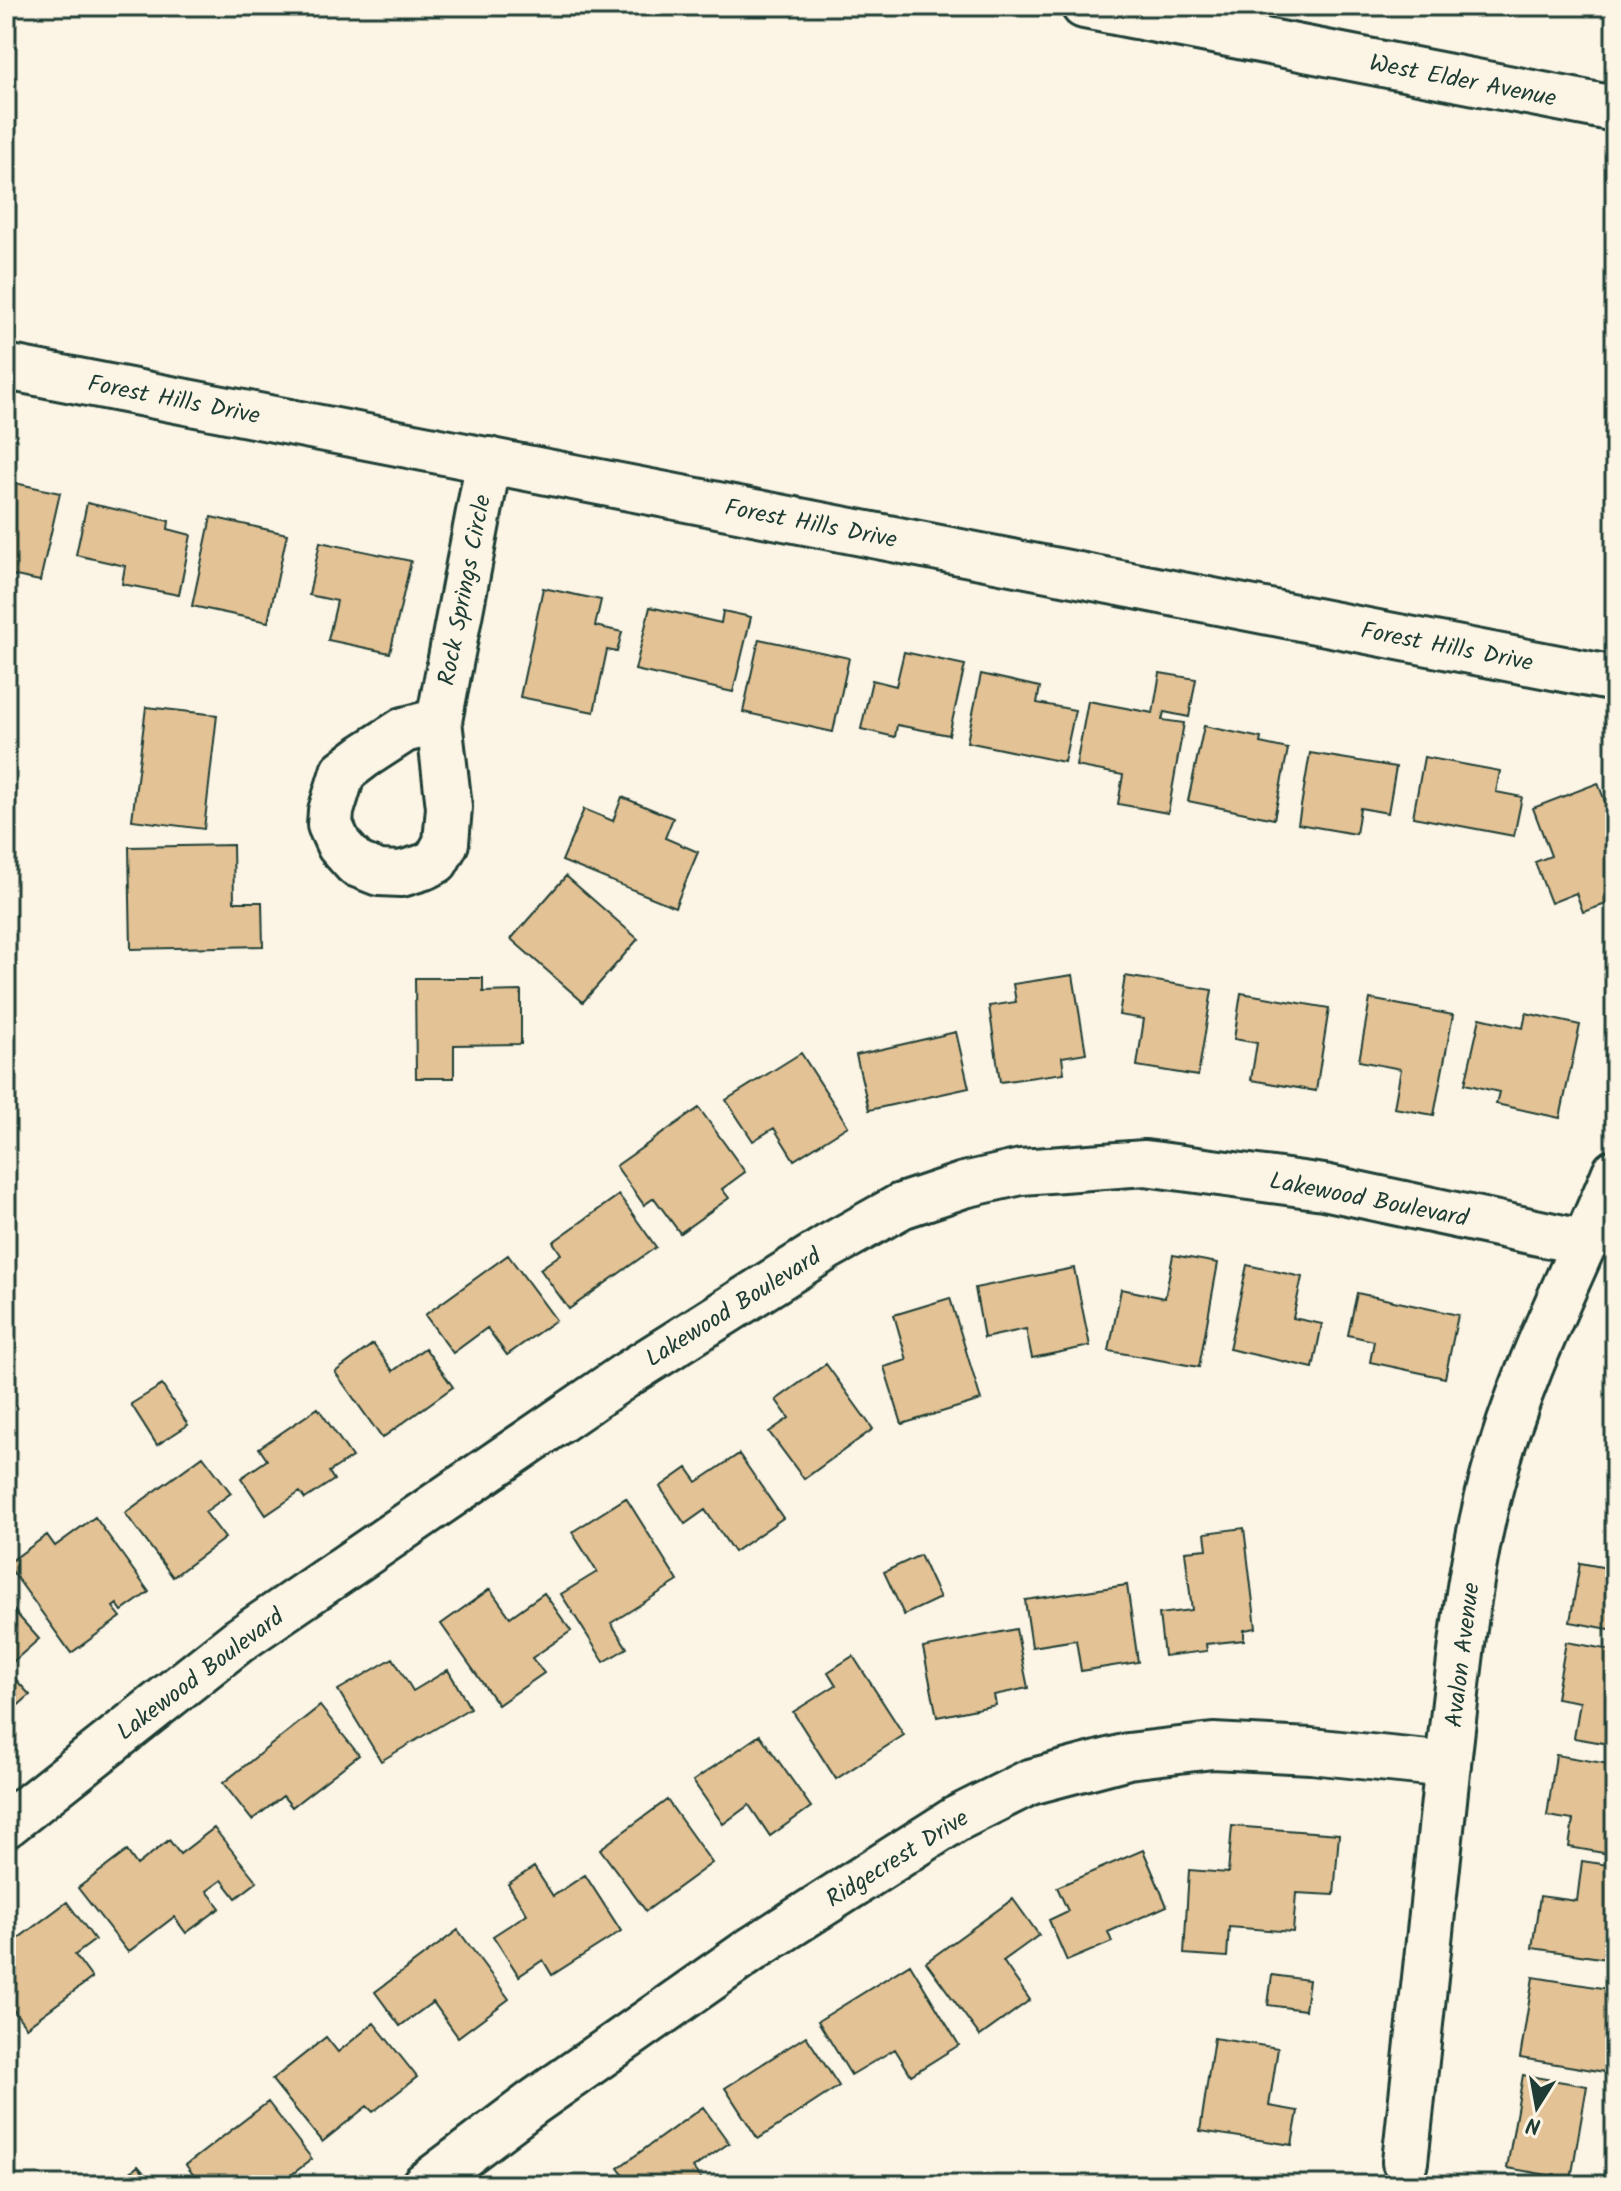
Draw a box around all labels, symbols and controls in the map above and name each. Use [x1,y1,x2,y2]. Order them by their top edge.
street label: West Elder Avenue [1366,44,1560,119]
street label: Forest Hills Drive [84,365,263,436]
street label: Forest Hills Drive [721,489,900,560]
street label: Rock Springs Circle [428,491,503,689]
street label: Forest Hills Drive [1357,612,1536,683]
street label: Lakewood Boulevard [1266,1162,1472,1239]
street label: Lakewood Boulevard [638,1238,830,1378]
street label: Avalon Avenue [1435,1580,1492,1730]
street label: Lakewood Boulevard [109,1598,294,1751]
street label: Ridgecrest Drive [819,1800,977,1919]
north arrow [1497,2067,1577,2147]
text: N [1523,2106,1544,2143]

